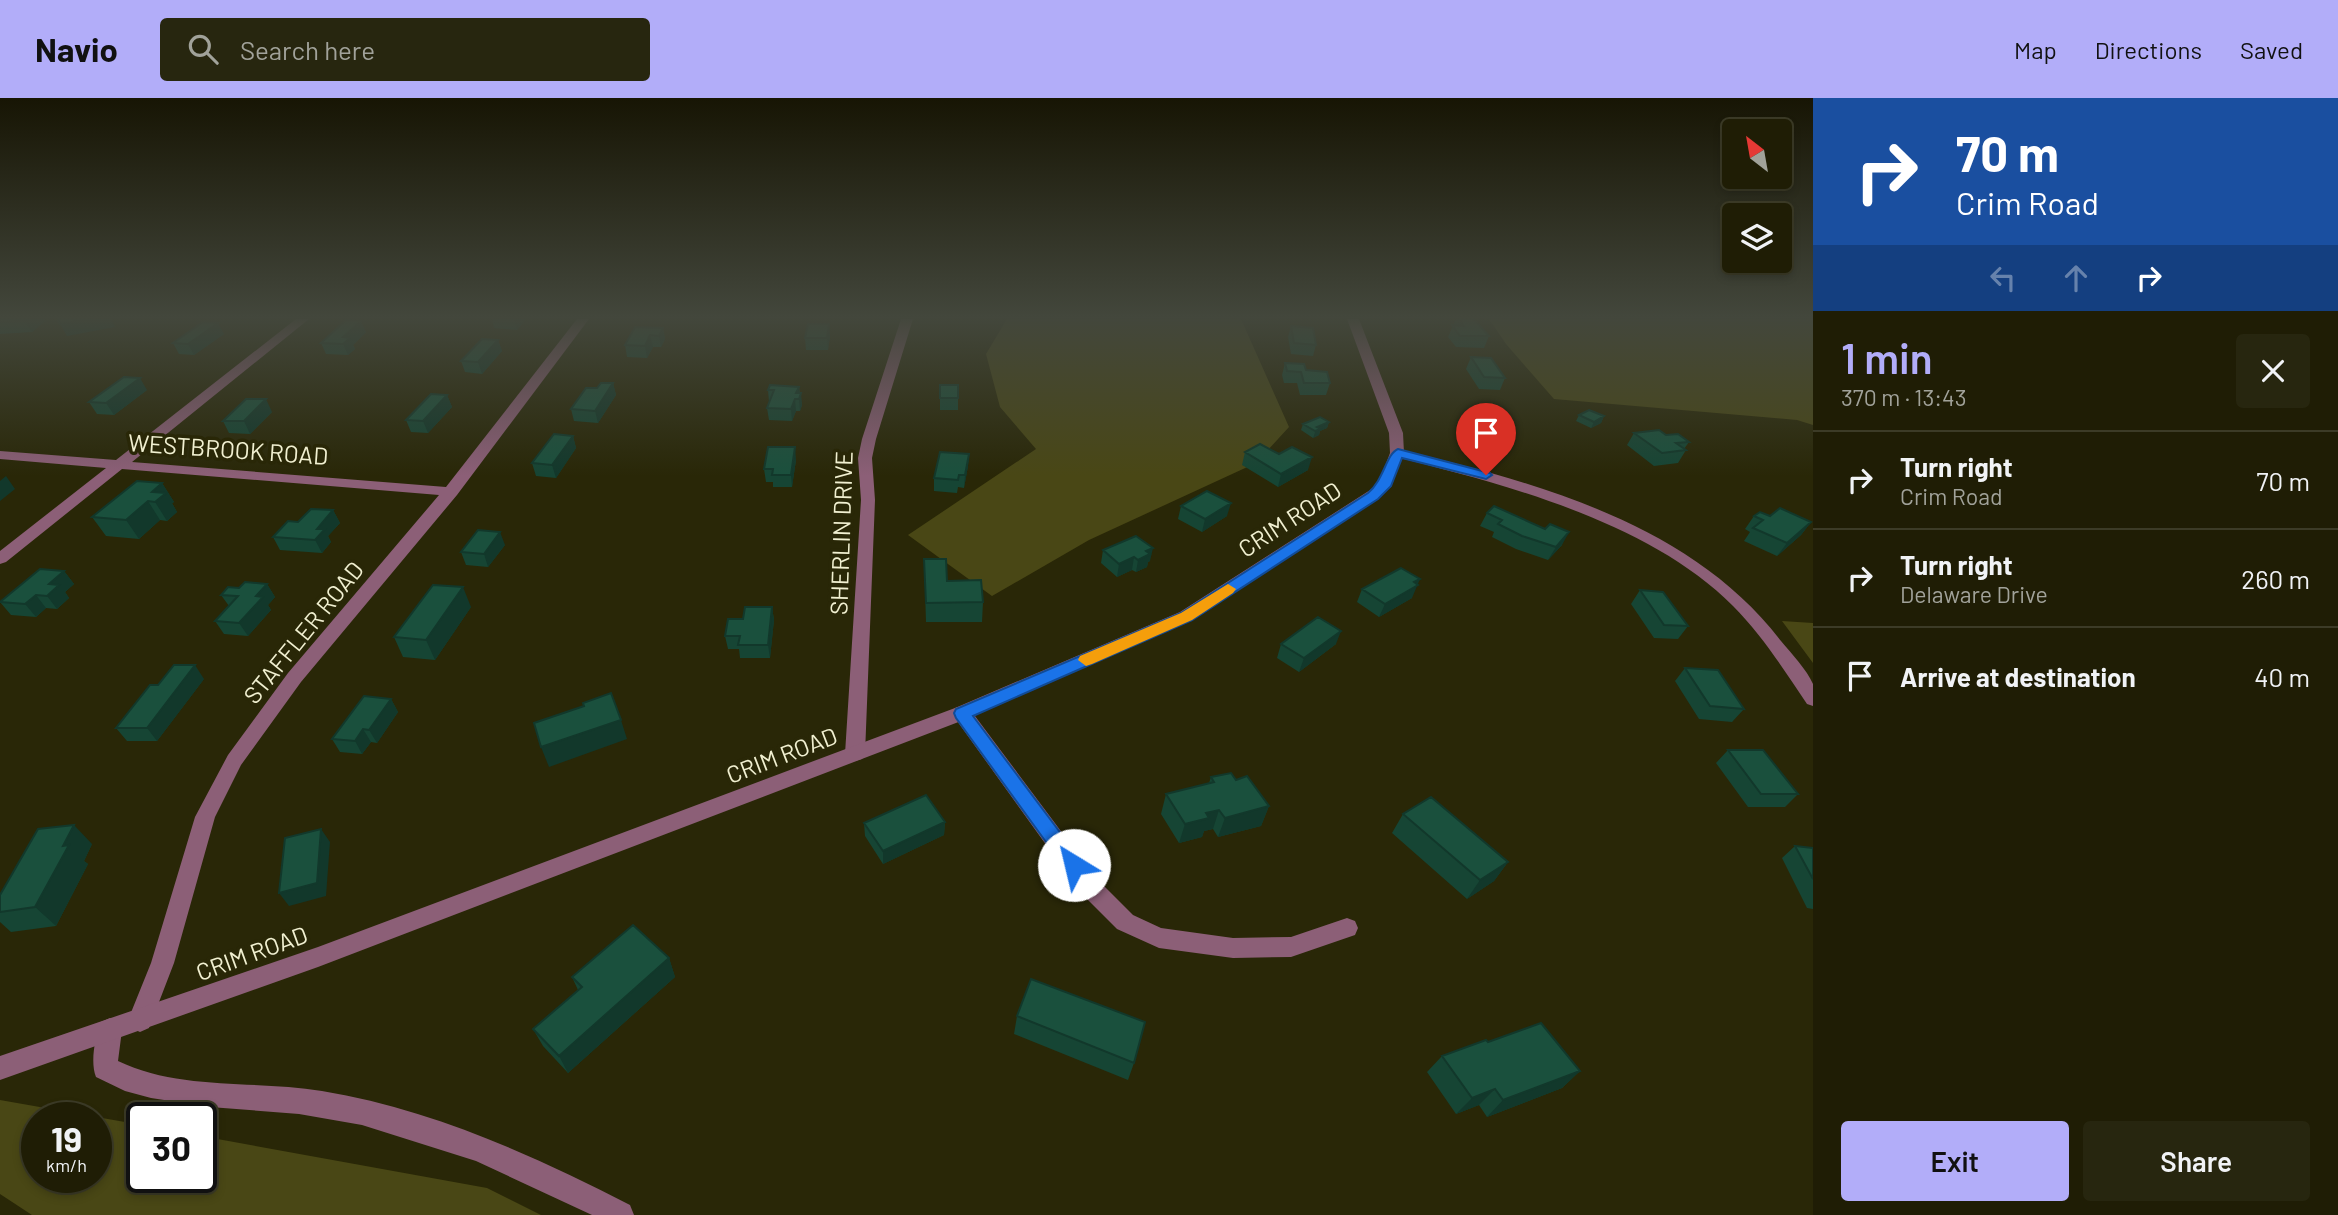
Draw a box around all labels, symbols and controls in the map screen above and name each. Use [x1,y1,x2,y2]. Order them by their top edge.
search box [160,18,650,81]
text: Navio [35,29,118,69]
icon: search [184,30,222,68]
text: Search here [240,34,375,65]
text: Map [2014,35,2057,64]
text: Directions [2095,35,2202,64]
text: Saved [2240,35,2303,64]
north arrow [1722,119,1792,189]
map controls [1722,119,1792,273]
text: 70 m [1956,123,2059,182]
icon: right [1841,126,1932,217]
text: Crim Road [1956,183,2099,221]
button: layers [1722,203,1792,273]
icon: left [1984,259,2022,297]
icon: ahead [2057,259,2095,297]
icon: right [2130,259,2168,297]
text: 1 min [1841,332,1933,382]
button: close [2236,334,2310,408]
text: 370 m · 13:43 [1841,383,1967,411]
pin [1456,403,1516,475]
icon: arrive [1467,414,1505,452]
street label: WESTBROOK ROAD [127,427,329,470]
street label: SHERLIN DRIVE [823,451,858,615]
text: Turn right [1900,451,2013,482]
icon: right [1841,461,1879,499]
text: 70 m [2256,465,2310,496]
street label: CRIM ROAD [1232,475,1346,563]
text: Crim Road [1900,482,2003,510]
text: Turn right [1900,549,2013,580]
street label: STAFFLER ROAD [237,555,369,709]
icon: right [1841,559,1879,597]
text: 260 m [2241,563,2310,594]
text: Delaware Drive [1900,580,2048,608]
icon: arrive [1841,657,1879,695]
text: Arrive at destination [1900,661,2136,692]
text: 40 m [2254,661,2310,692]
street label: CRIM ROAD [722,720,841,789]
position arrow [1037,828,1111,902]
street label: CRIM ROAD [192,919,311,986]
speed limit sign: 30 [126,1102,217,1193]
text: 19 [51,1117,82,1159]
button: Exit [1841,1121,2069,1201]
button: Share [2083,1121,2310,1201]
text: km/h [46,1154,87,1176]

